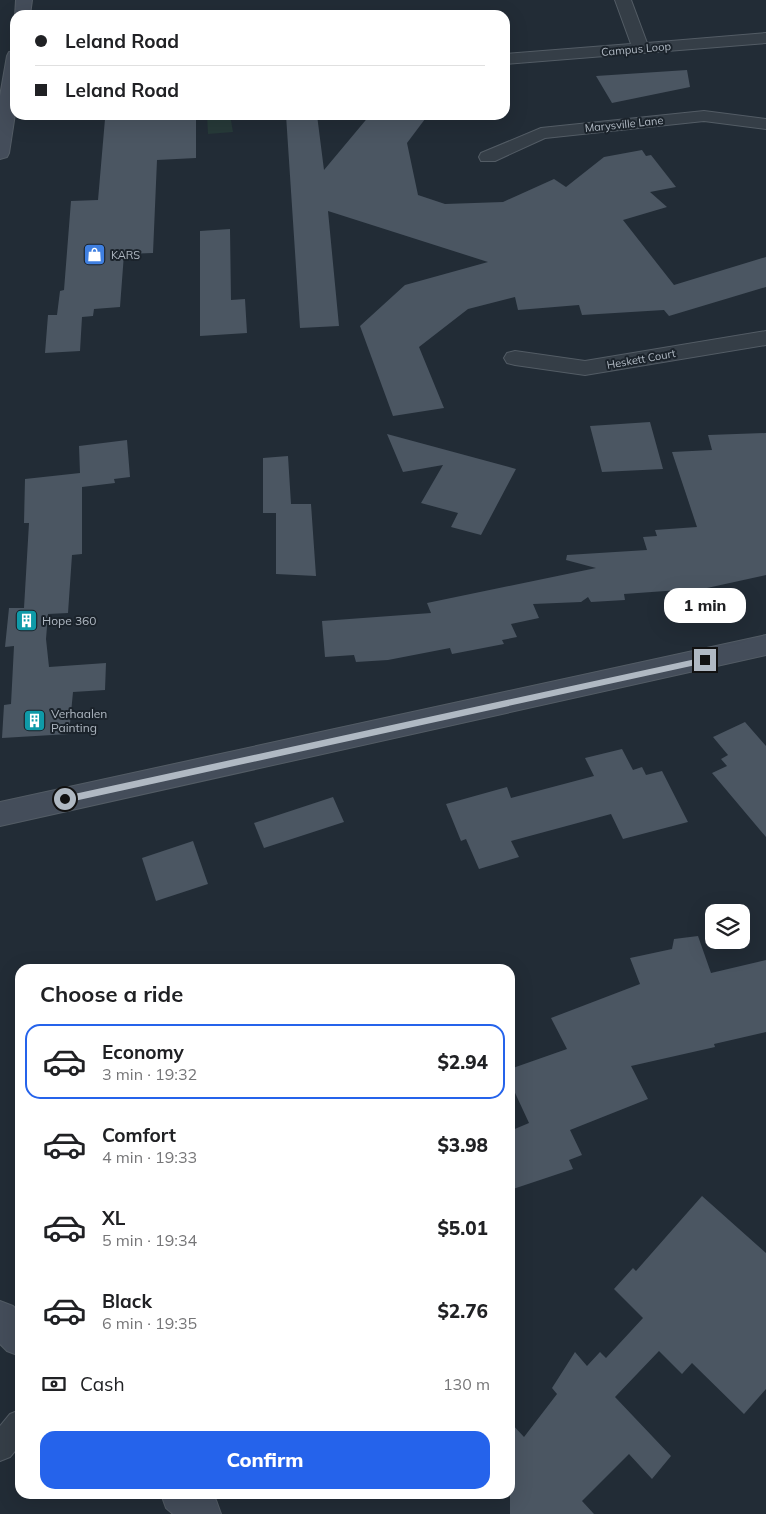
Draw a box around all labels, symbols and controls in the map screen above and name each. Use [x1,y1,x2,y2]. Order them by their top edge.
text: Leland Road [65,29,179,53]
street label: Campus Loop [601,39,672,59]
text: Leland Road [65,78,179,102]
street label: Marysville Lane [584,113,664,135]
shop icon: KARS [83,243,107,267]
place label: KARS [111,248,140,262]
street label: Heskett Court [605,346,677,372]
callout: 1 min [664,588,746,622]
text: 1 min [684,595,726,615]
building icon: Hope 360 [14,609,38,633]
place label: Hope 360 [42,613,97,628]
route end [694,649,716,671]
place label: Verhaalen Painting [51,706,107,735]
building icon: Verhaalen Painting [23,709,47,733]
route start [54,788,76,810]
map controls [705,904,750,949]
button: layers [705,904,750,949]
text: Choose a ride [40,980,183,1008]
icon: car [42,1039,87,1084]
text: Economy [102,1040,184,1064]
text: $2.94 [437,1050,488,1074]
text: 3 min · 19:32 [102,1064,197,1084]
icon: car [42,1122,87,1167]
text: Comfort [102,1123,176,1147]
text: $3.98 [437,1133,488,1157]
text: 4 min · 19:33 [102,1147,197,1167]
icon: car [42,1205,87,1250]
text: XL [102,1206,125,1230]
text: $5.01 [437,1216,488,1240]
text: 5 min · 19:34 [102,1230,197,1250]
icon: car [42,1288,87,1333]
text: Black [102,1289,152,1313]
text: $2.76 [437,1299,488,1323]
text: 6 min · 19:35 [102,1313,197,1333]
icon: cash [40,1370,68,1398]
text: Cash [80,1372,125,1396]
text: 130 m [443,1374,490,1394]
button: Confirm [40,1431,490,1489]

